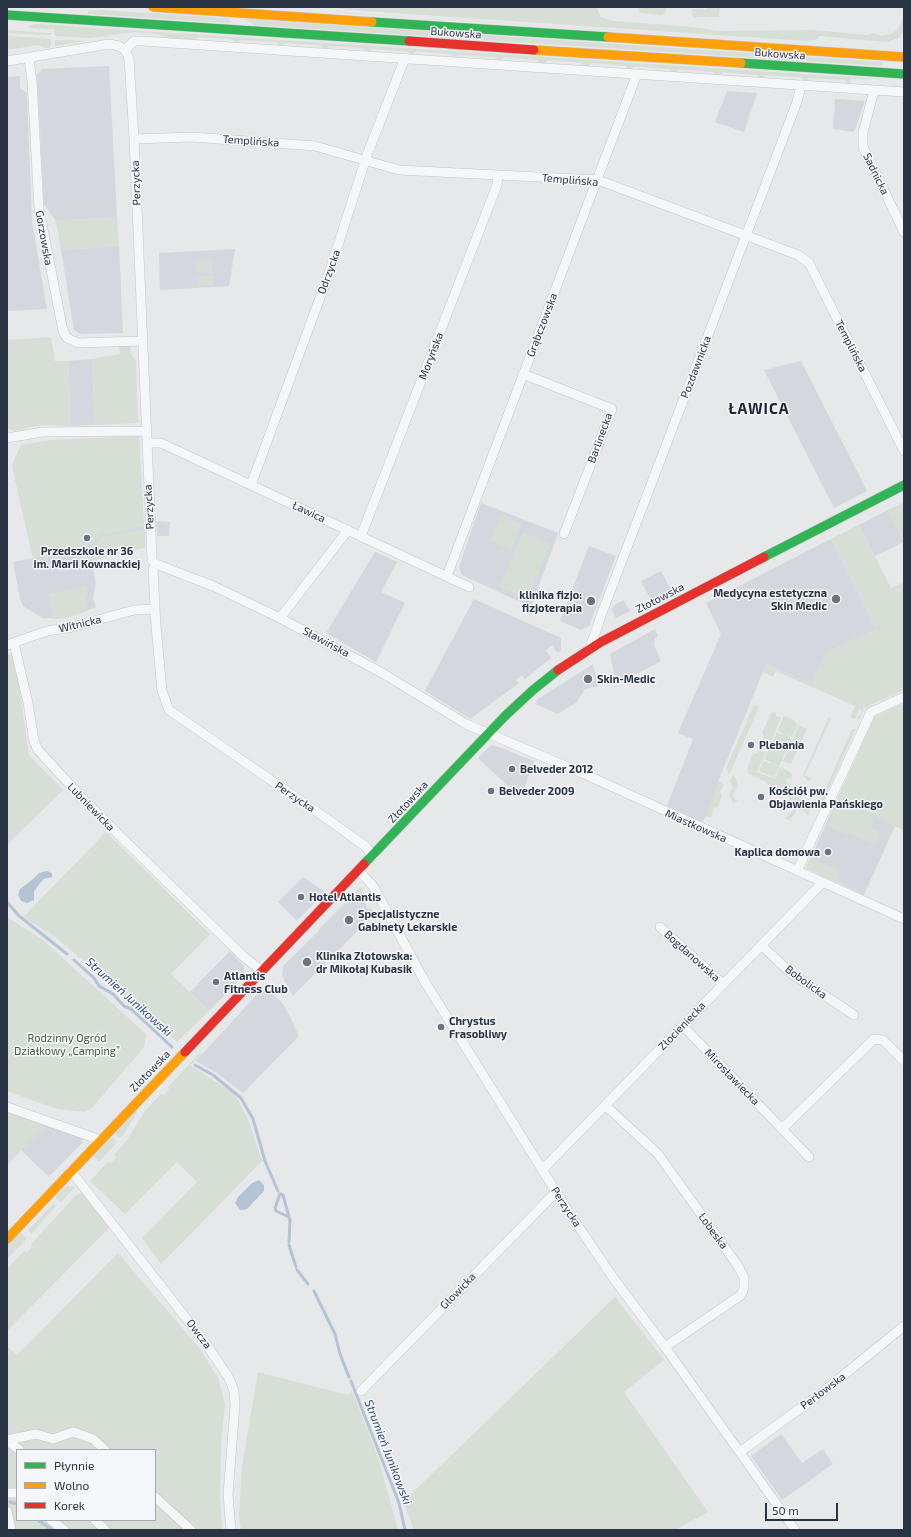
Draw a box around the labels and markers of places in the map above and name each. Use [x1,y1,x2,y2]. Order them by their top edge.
marker: Przedszkole nr 36 im. Marii Kownackiej [82,533,92,543]
place label: Przedszkole nr 36 im. Marii Kownackiej [34,544,140,570]
place label: Medycyna estetyczna Skin Medic [713,586,827,612]
place label: klinika fizjo: fizjoterapia [519,588,582,614]
marker: Medycyna estetyczna Skin Medic [830,593,842,605]
marker: klinika fizjo: fizjoterapia [585,595,597,607]
place label: Skin-Medic [597,672,655,686]
marker: Skin-Medic [582,673,594,685]
place label: Plebania [759,738,804,752]
marker: Plebania [746,740,756,750]
place label: Belveder 2012 [520,762,593,776]
marker: Belveder 2012 [507,764,517,774]
place label: Belveder 2009 [499,784,575,798]
place label: Kościół pw. Objawienia Pańskiego [769,784,883,810]
marker: Belveder 2009 [486,786,496,796]
marker: Kościół pw. Objawienia Pańskiego [756,792,766,802]
place label: Kaplica domowa [735,845,820,859]
marker: Kaplica domowa [823,847,833,857]
place label: Hotel Atlantis [309,890,381,904]
marker: Hotel Atlantis [296,892,306,902]
place label: Specjalistyczne Gabinety Lekarskie [358,907,457,933]
marker: Specjalistyczne Gabinety Lekarskie [343,914,355,926]
place label: Klinika Złotowska: dr Mikołaj Kubasik [316,949,412,975]
marker: Klinika Złotowska: dr Mikołaj Kubasik [301,956,313,968]
place label: Atlantis Fitness Club [224,969,288,995]
marker: Atlantis Fitness Club [211,977,221,987]
place label: Chrystus Frasobliwy [449,1014,507,1040]
marker: Chrystus Frasobliwy [436,1022,446,1032]

